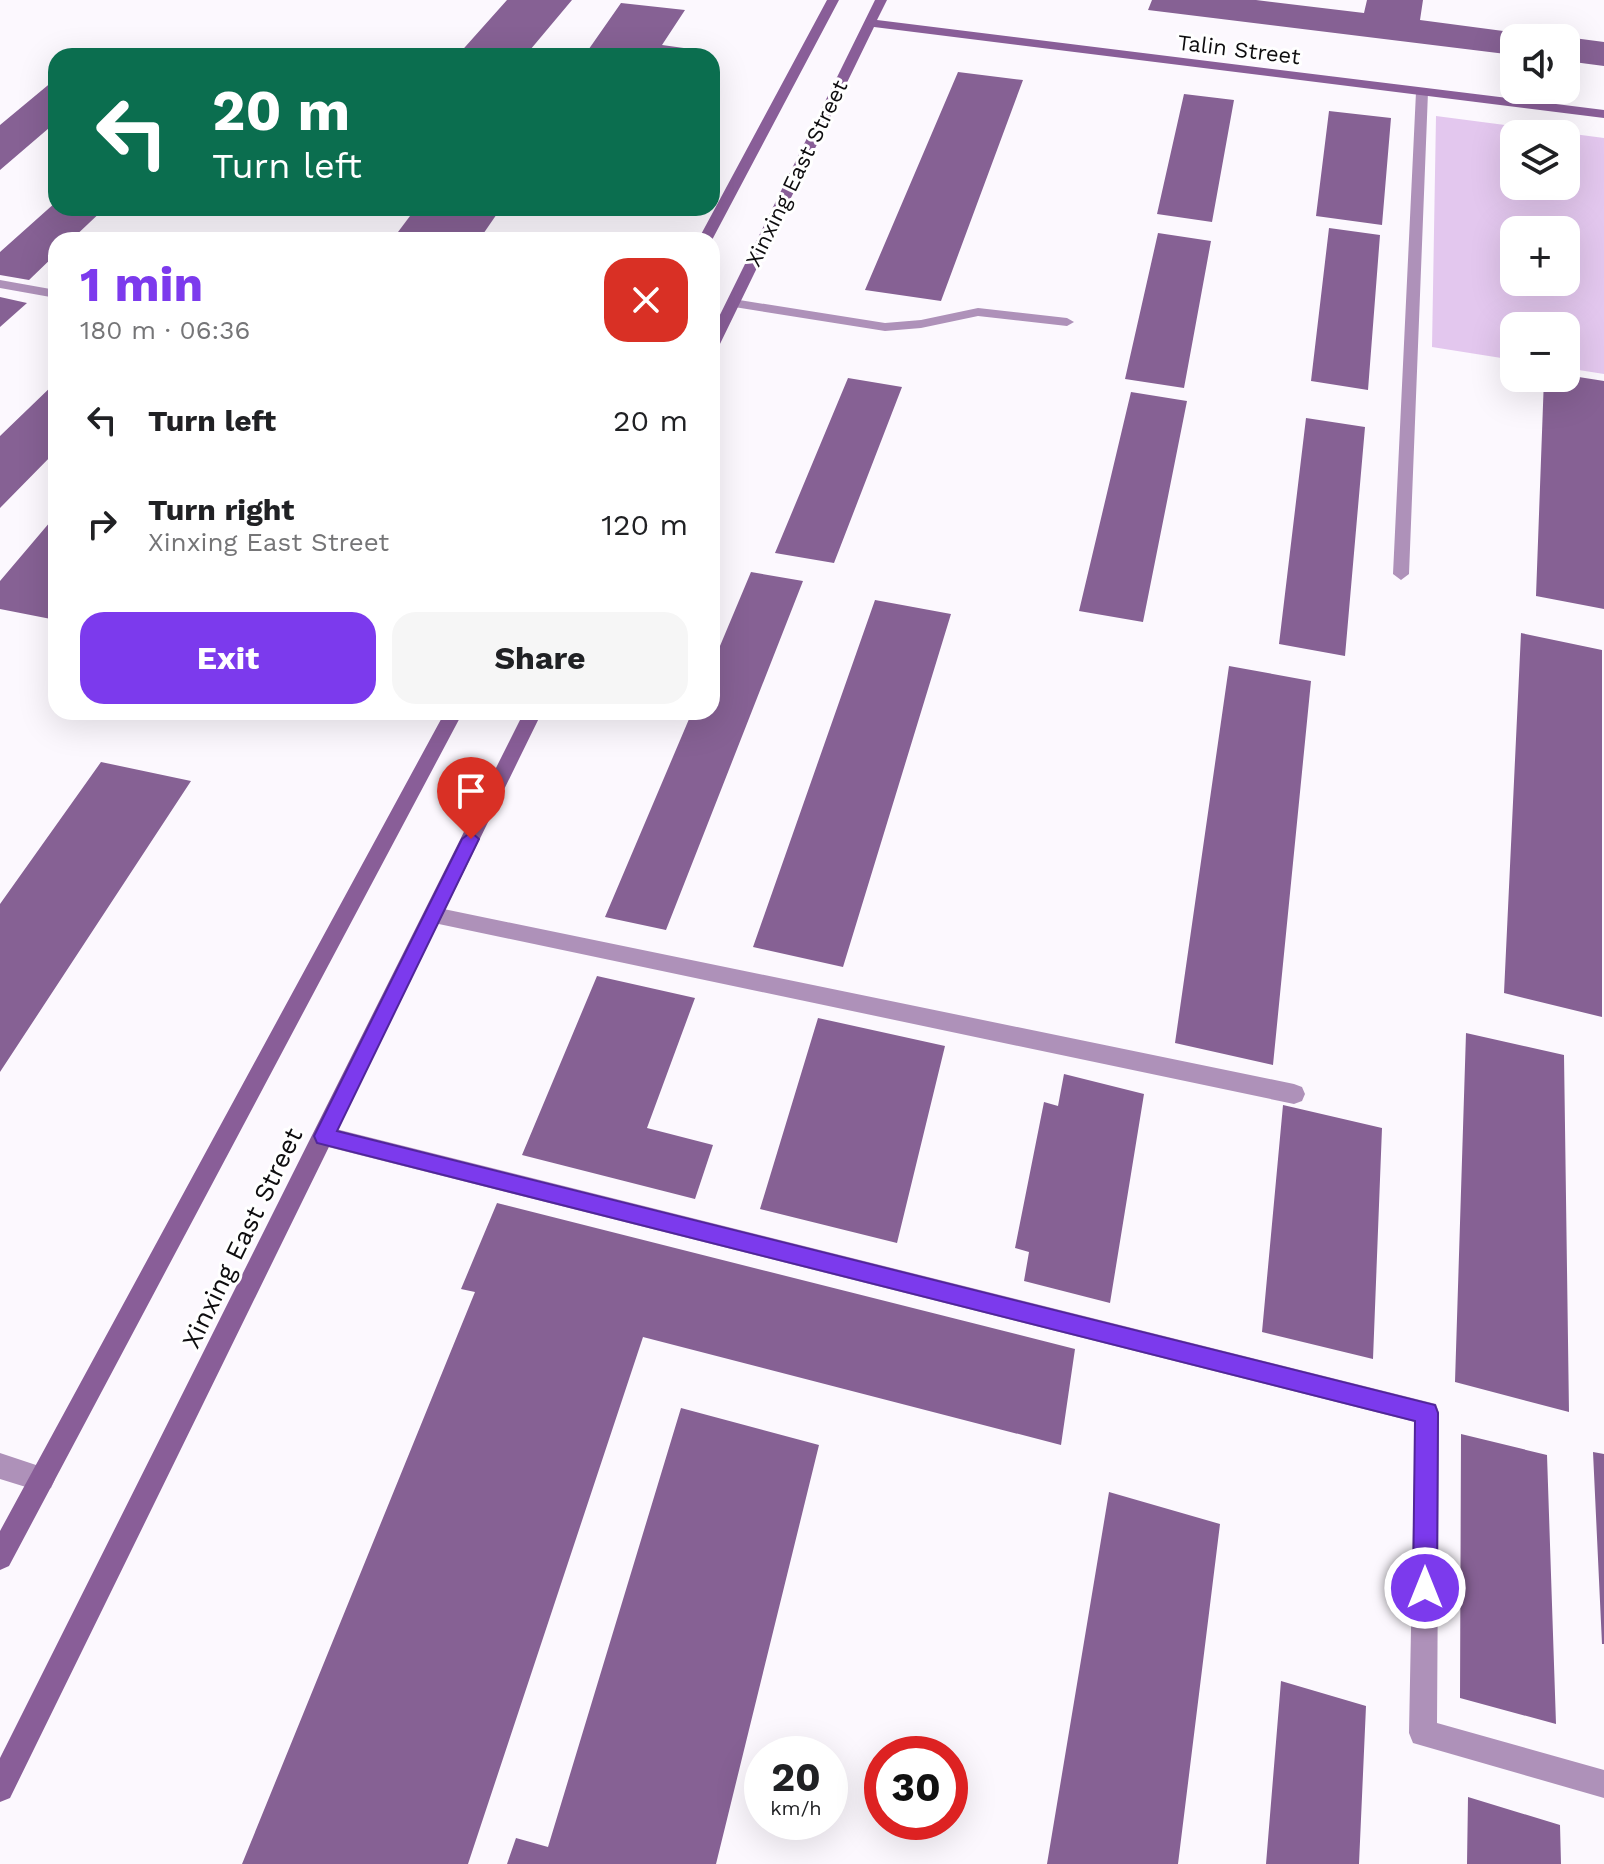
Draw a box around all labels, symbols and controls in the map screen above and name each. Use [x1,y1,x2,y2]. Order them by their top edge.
map controls [1500,24,1580,392]
button: sound [1500,24,1580,104]
street label: Talin Street [1176,30,1302,69]
street label: Xinxing East Street [740,76,852,270]
text: 20 m [212,78,350,144]
icon: left [80,80,184,184]
button: layers [1500,120,1580,200]
text: Turn left [212,145,362,187]
button: + [1500,216,1580,296]
text: 1 min [80,256,203,313]
button: close [604,258,688,342]
button: − [1500,312,1580,392]
text: 180 m · 06:36 [80,315,250,345]
icon: left [80,398,124,442]
text: Turn left [148,403,276,438]
text: 20 m [613,403,688,438]
text: Turn right [148,492,294,527]
icon: right [80,502,124,546]
text: 120 m [601,507,688,542]
text: Xinxing East Street [148,527,389,557]
button: Exit [80,612,376,704]
button: Share [392,612,688,704]
pin [437,757,505,839]
icon: arrive [449,769,493,813]
street label: Xinxing East Street [176,1123,308,1353]
position arrow [1383,1546,1467,1630]
speed limit sign: 30 [864,1736,968,1840]
text: 20 [771,1754,821,1801]
text: km/h [770,1796,822,1820]

